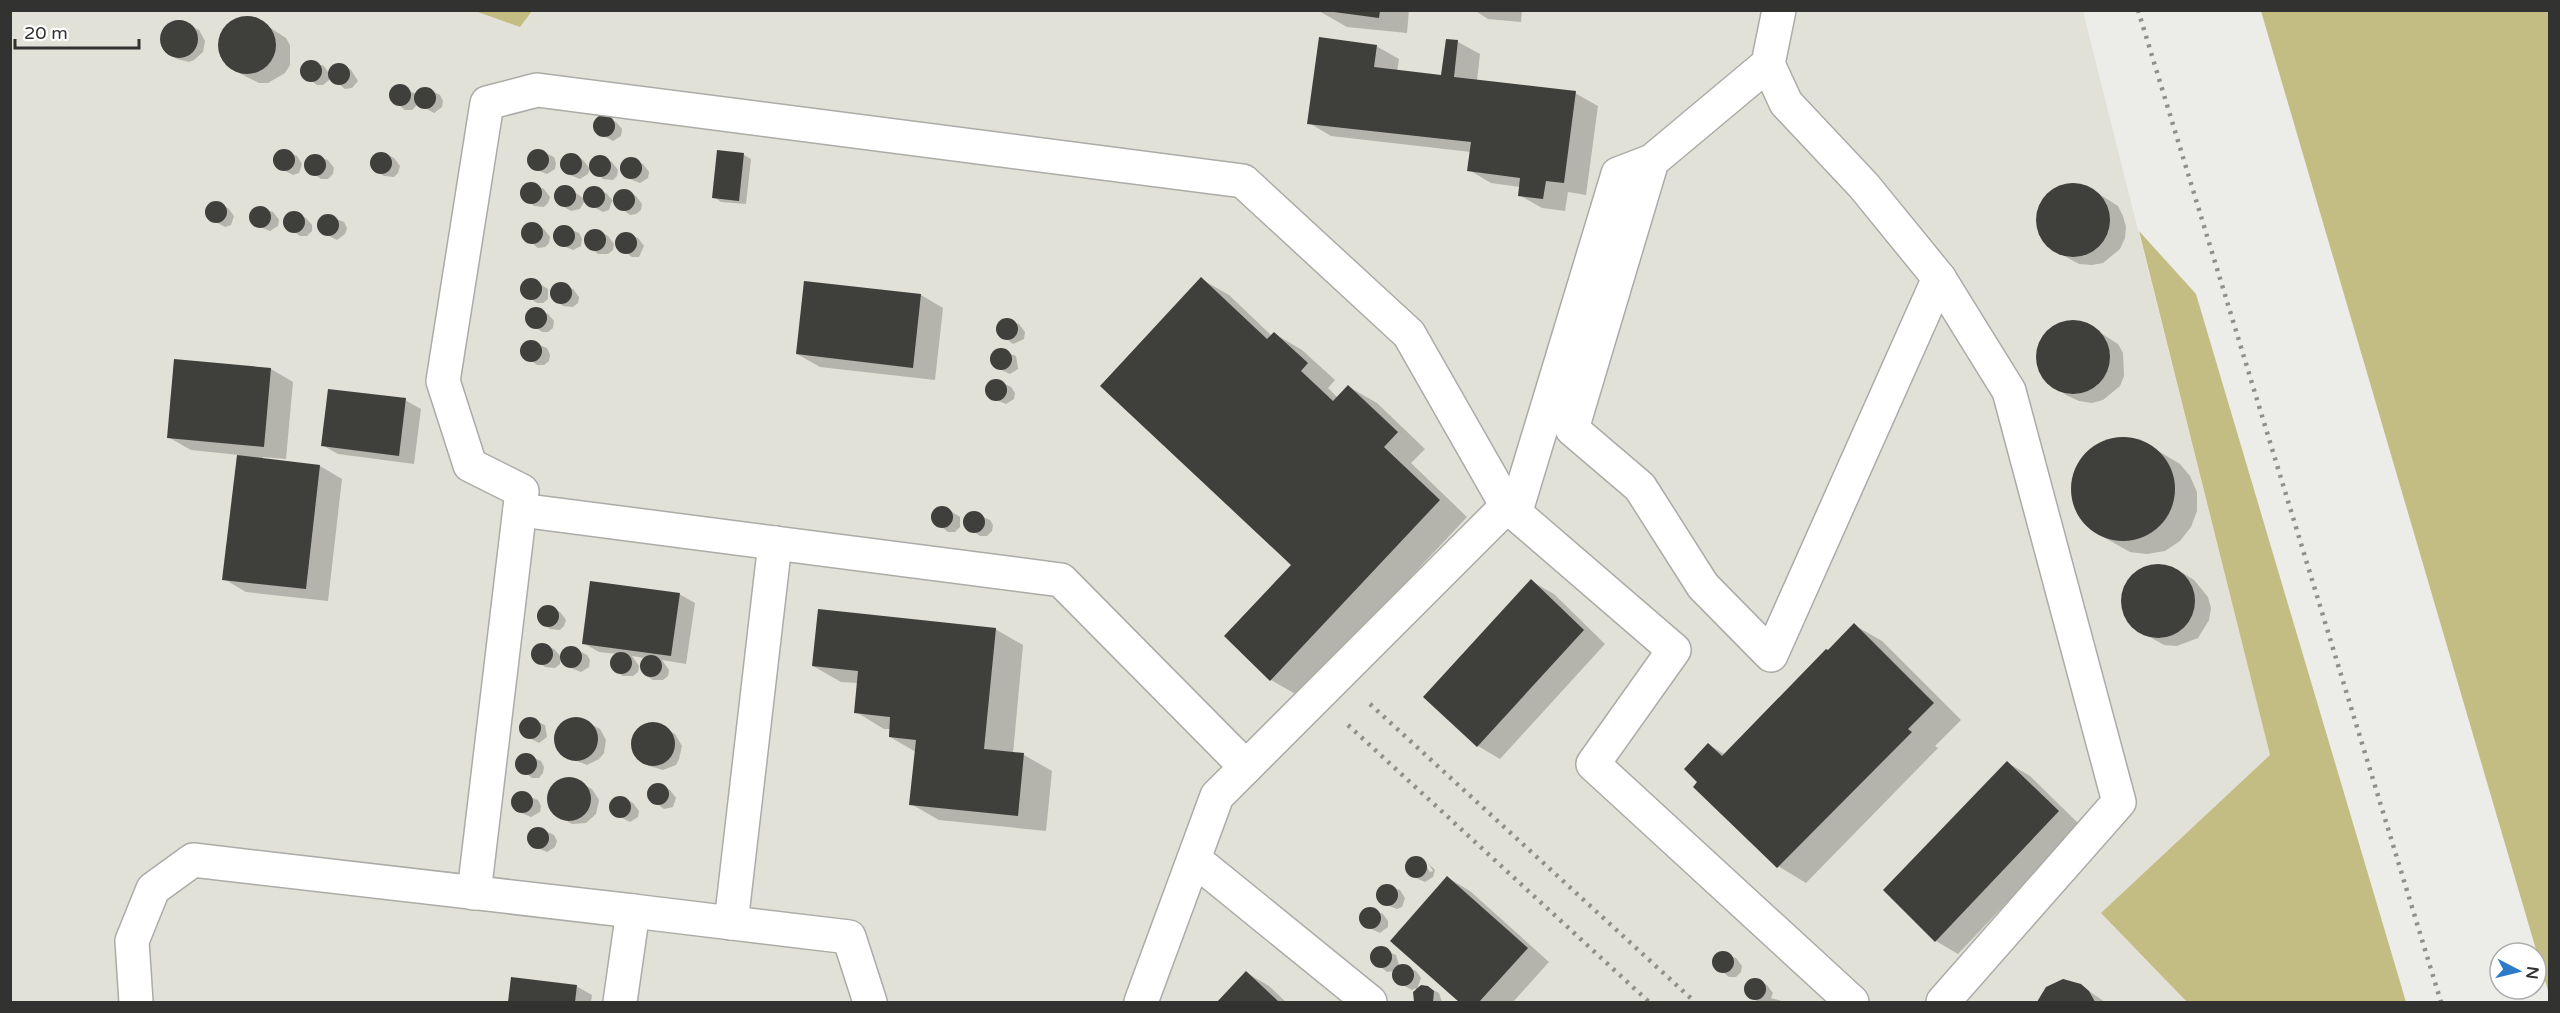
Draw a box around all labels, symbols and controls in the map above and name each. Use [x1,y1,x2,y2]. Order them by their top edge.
scale bar [15,12,140,50]
text: 20 m [24,22,68,44]
north arrow [2488,941,2548,1001]
text: N [2521,965,2543,980]

